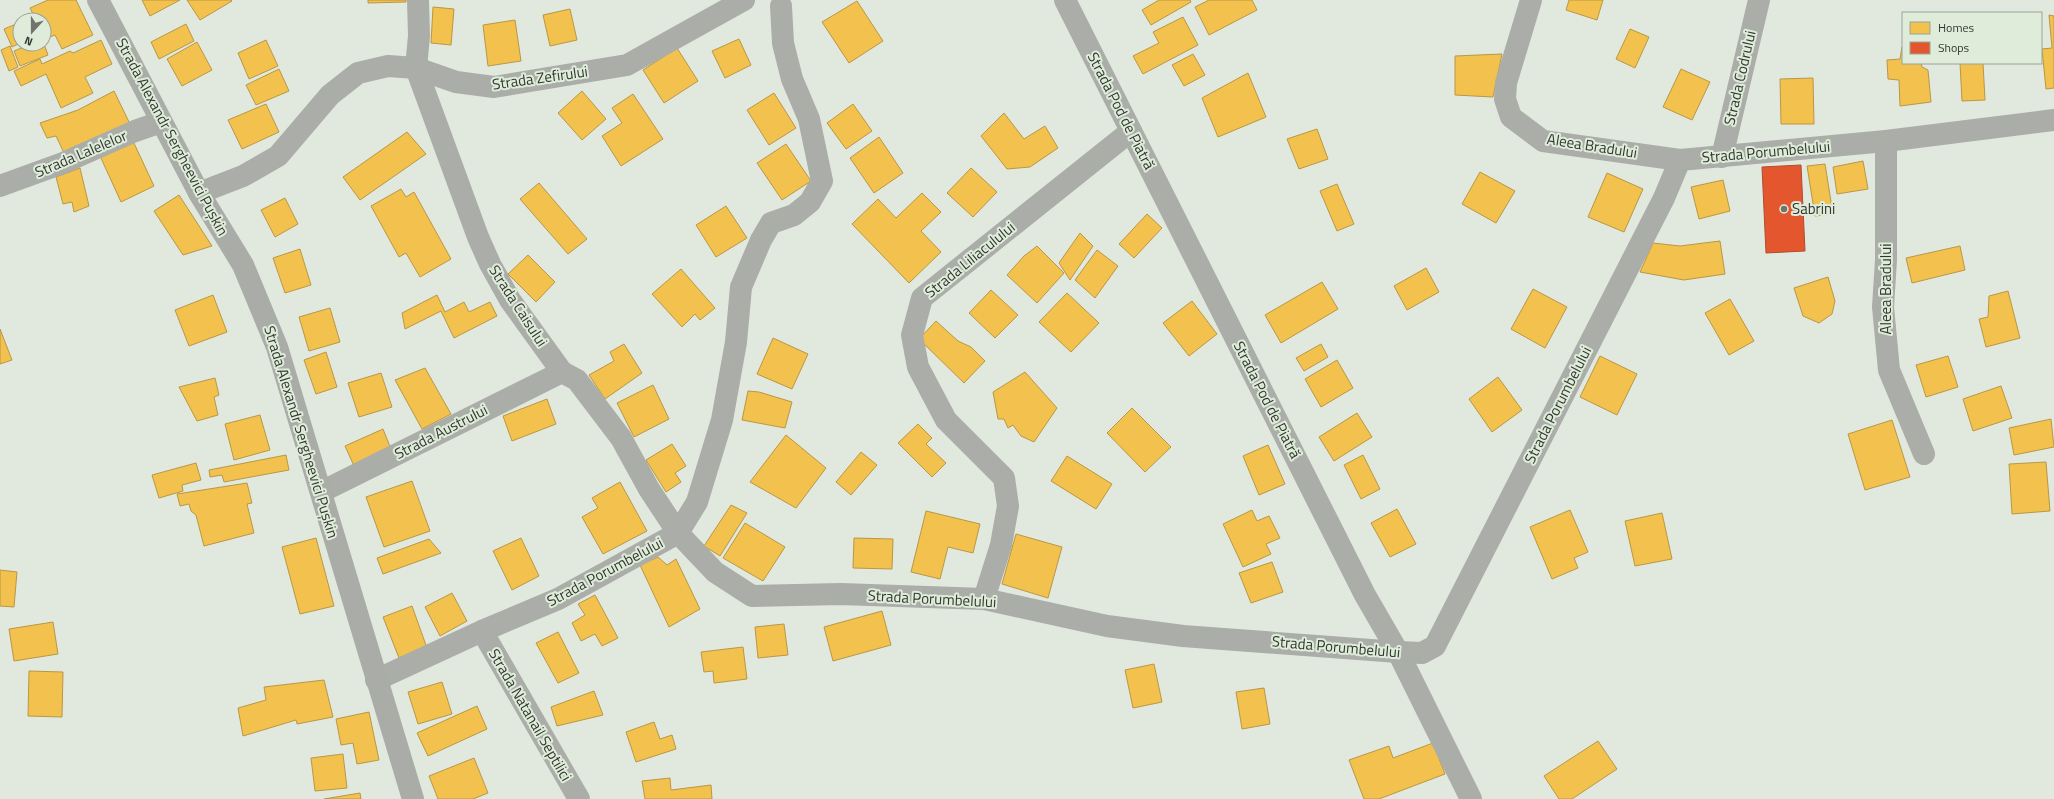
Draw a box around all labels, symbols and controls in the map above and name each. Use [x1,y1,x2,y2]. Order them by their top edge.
north arrow [12,12,52,52]
legend [1902,12,2042,64]
text: Homes [1938,18,1974,37]
street label: Strada Codrului [1717,28,1762,127]
text: N [22,33,35,50]
street label: Strada Alexandr Sergheevici Pușkin [110,34,234,240]
text: Shops [1938,38,1970,57]
street label: Strada Pod de Piatră [1082,48,1161,174]
street label: Strada Zefirului [491,59,589,96]
street label: Strada Lalelelor [31,124,130,183]
street label: Aleea Bradului [1545,127,1639,164]
street label: Strada Porumbelului [1701,134,1831,169]
place label: Sabrini [1792,197,1835,220]
marker: Sabrini [1779,204,1789,214]
street label: Strada Liliaculului [920,216,1020,303]
street label: Aleea Bradului [1874,244,1897,334]
street label: Strada Caisului [483,260,553,351]
street label: Strada Alexandr Sergheevici Pușkin [258,323,345,541]
street label: Strada Pod de Piatră [1228,337,1307,463]
street label: Strada Porumbelului [1518,342,1597,467]
street label: Strada Austrului [390,398,491,465]
street label: Strada Porumbelului [543,531,667,612]
street label: Strada Porumbelului [867,584,997,613]
street label: Strada Porumbelului [1271,629,1401,664]
street label: Strada Natanail Septilici [483,644,578,785]

